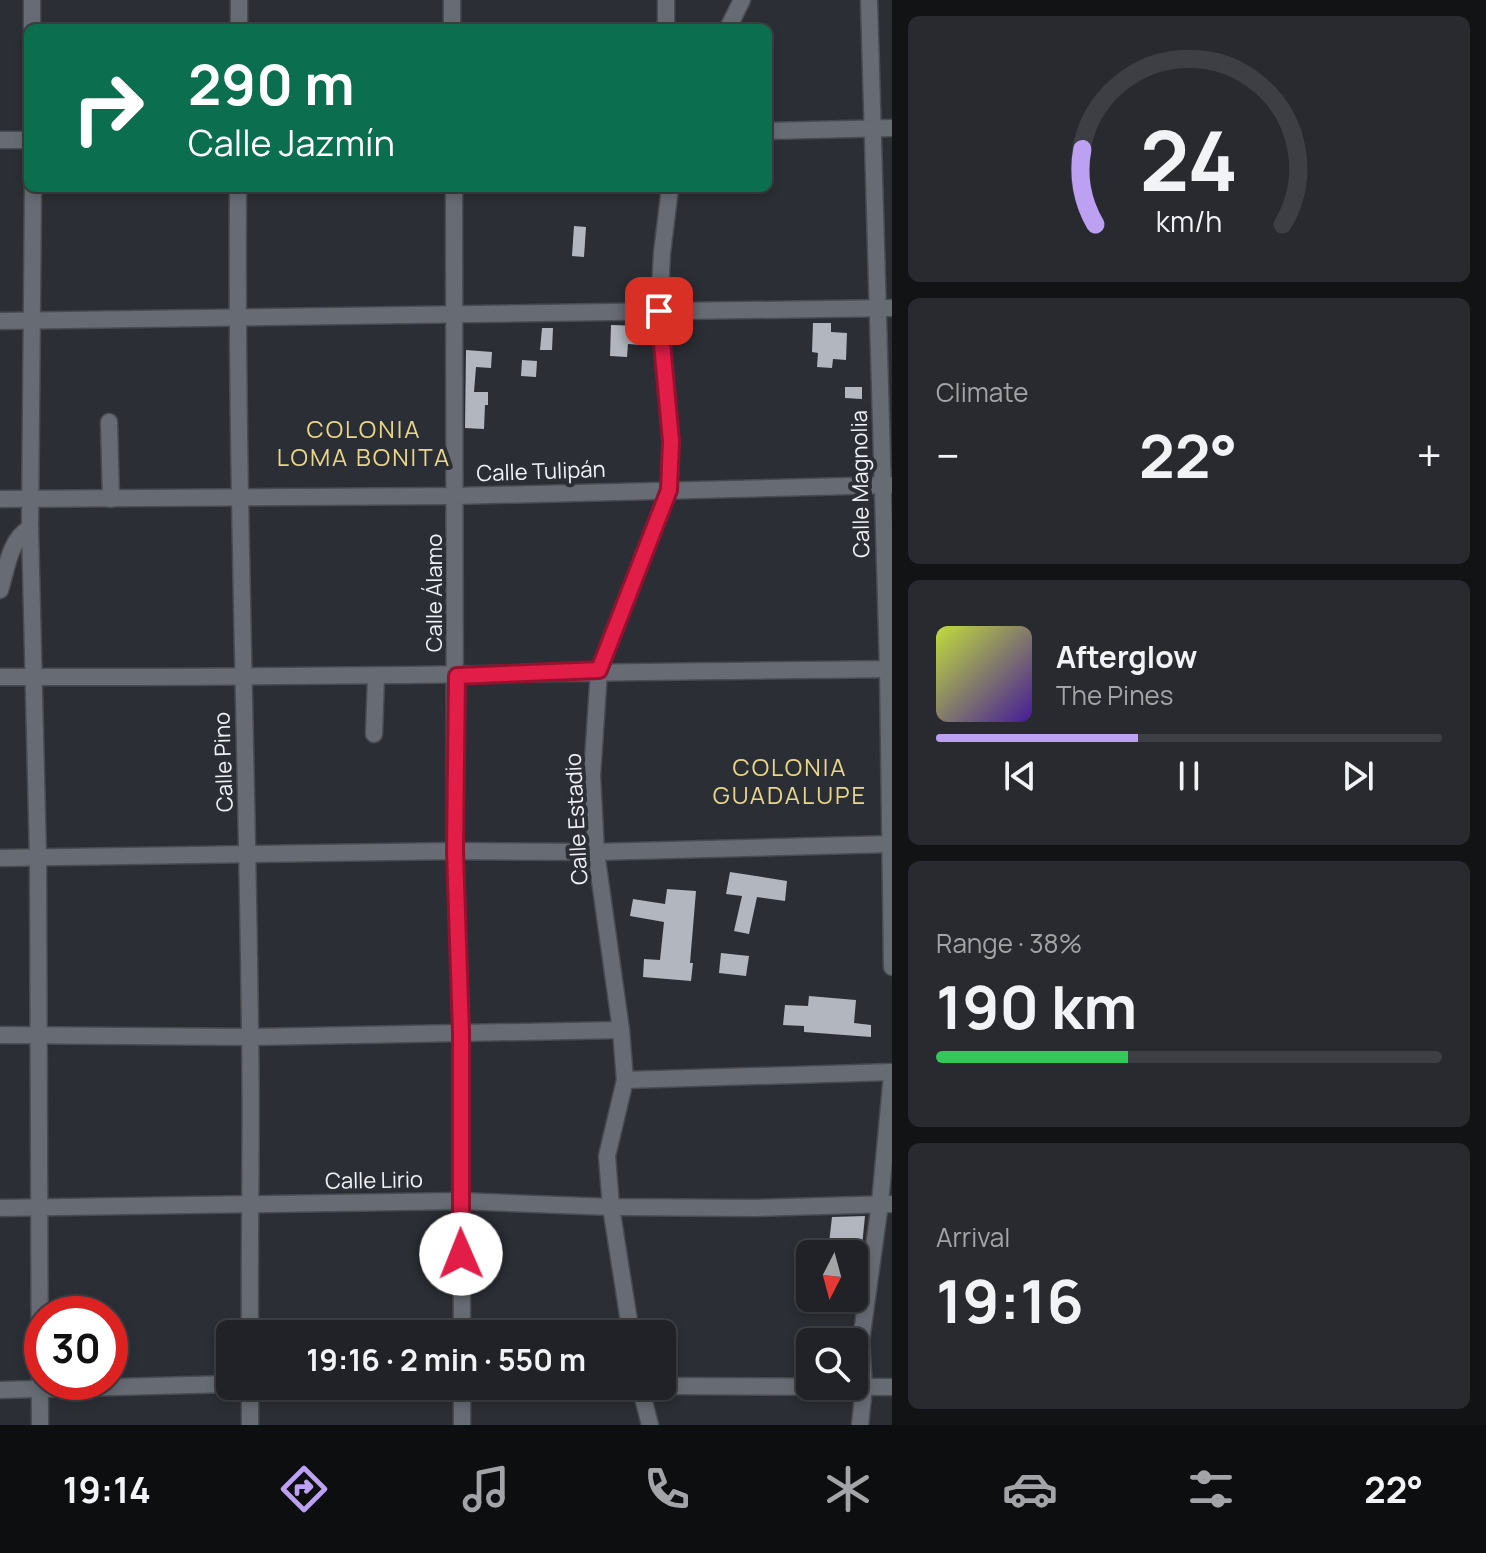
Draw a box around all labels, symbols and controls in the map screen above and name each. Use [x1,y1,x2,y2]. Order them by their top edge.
text: 290 m [188,45,355,122]
icon: right [56,56,160,160]
text: 24 [1140,101,1238,215]
text: Calle Jazmín [188,118,395,167]
text: km/h [1156,202,1222,241]
pin [625,277,693,345]
icon: arrive [637,289,681,333]
text: Climate [936,374,1028,410]
street label: Calle Magnolia [844,410,876,558]
district label: COLONIA LOMA BONITA [277,412,451,473]
text: 22° [1139,414,1237,496]
text: − [936,425,960,485]
text: + [1417,425,1442,485]
street label: Calle Tulipán [476,454,606,488]
street label: Calle Álamo [419,534,449,652]
text: Afterglow [1056,636,1197,677]
text: The Pines [1056,677,1173,713]
street label: Calle Pino [206,712,240,812]
district label: COLONIA GUADALUPE [713,750,867,811]
street label: Calle Estadio [558,752,594,886]
icon: previous [998,754,1042,798]
icon: pause [1167,754,1211,798]
icon: next [1336,754,1380,798]
text: Range · 38% [936,925,1082,961]
text: 190 km [936,965,1137,1047]
street label: Calle Lirio [325,1164,423,1196]
position arrow [419,1212,503,1296]
text: Arrival [936,1219,1010,1255]
north arrow [796,1240,868,1312]
map controls [796,1240,868,1400]
text: 19:16 [936,1259,1084,1341]
speed limit sign: 30 [24,1296,128,1400]
button: search [796,1328,868,1400]
text: 19:16 · 2 min · 550 m [306,1339,586,1380]
icon: directions [276,1461,332,1517]
icon: music [458,1461,514,1517]
icon: phone [639,1461,695,1517]
icon: climate [820,1461,876,1517]
icon: car [1002,1461,1058,1517]
icon: filters [1183,1461,1239,1517]
text: 19:14 [63,1465,151,1514]
text: 22° [1364,1465,1423,1514]

